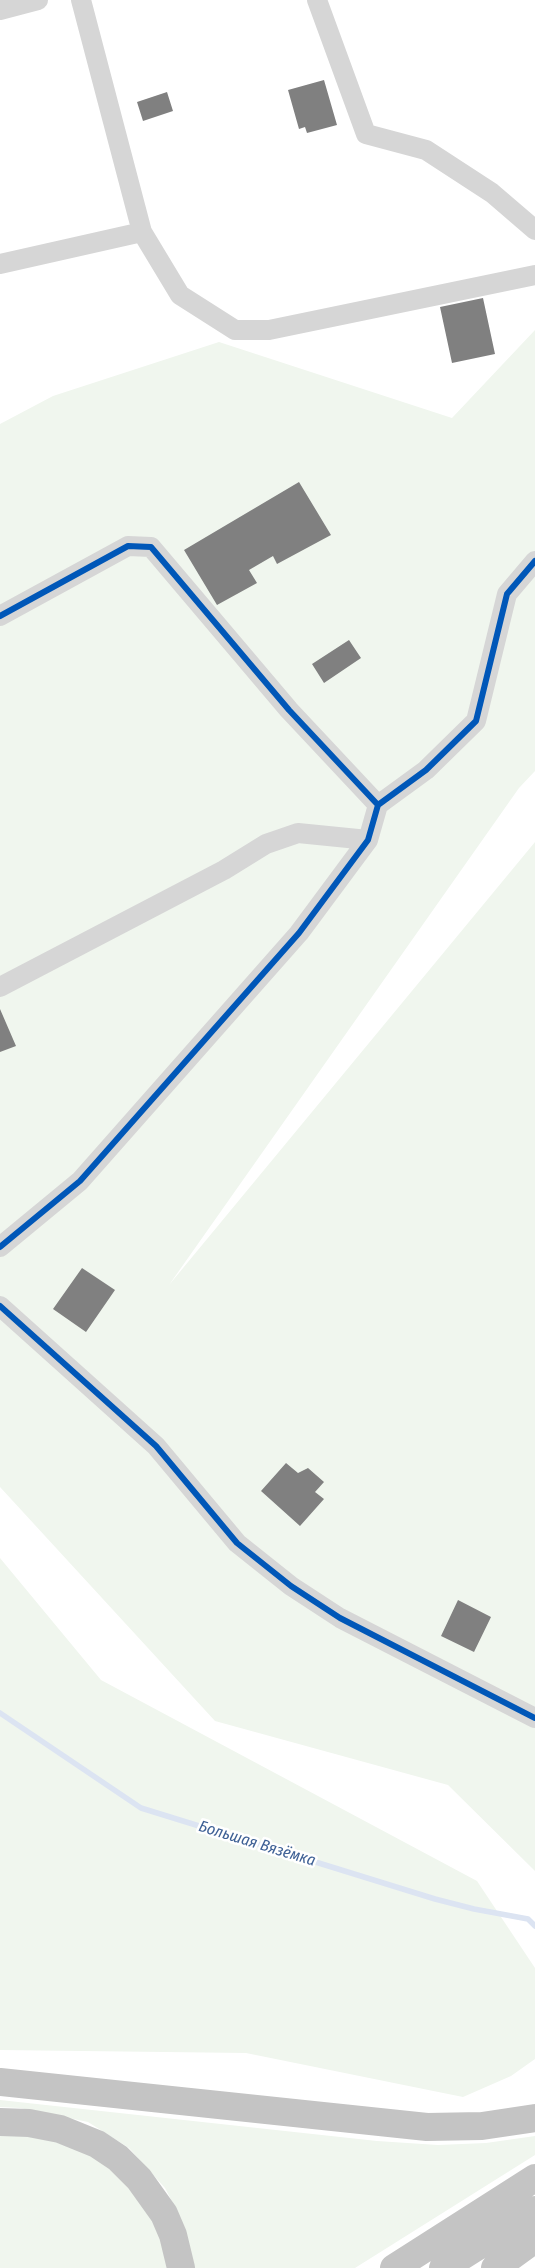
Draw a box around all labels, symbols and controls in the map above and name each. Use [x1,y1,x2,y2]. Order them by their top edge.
water label: Большая Вязёмка [196,1817,318,1871]

